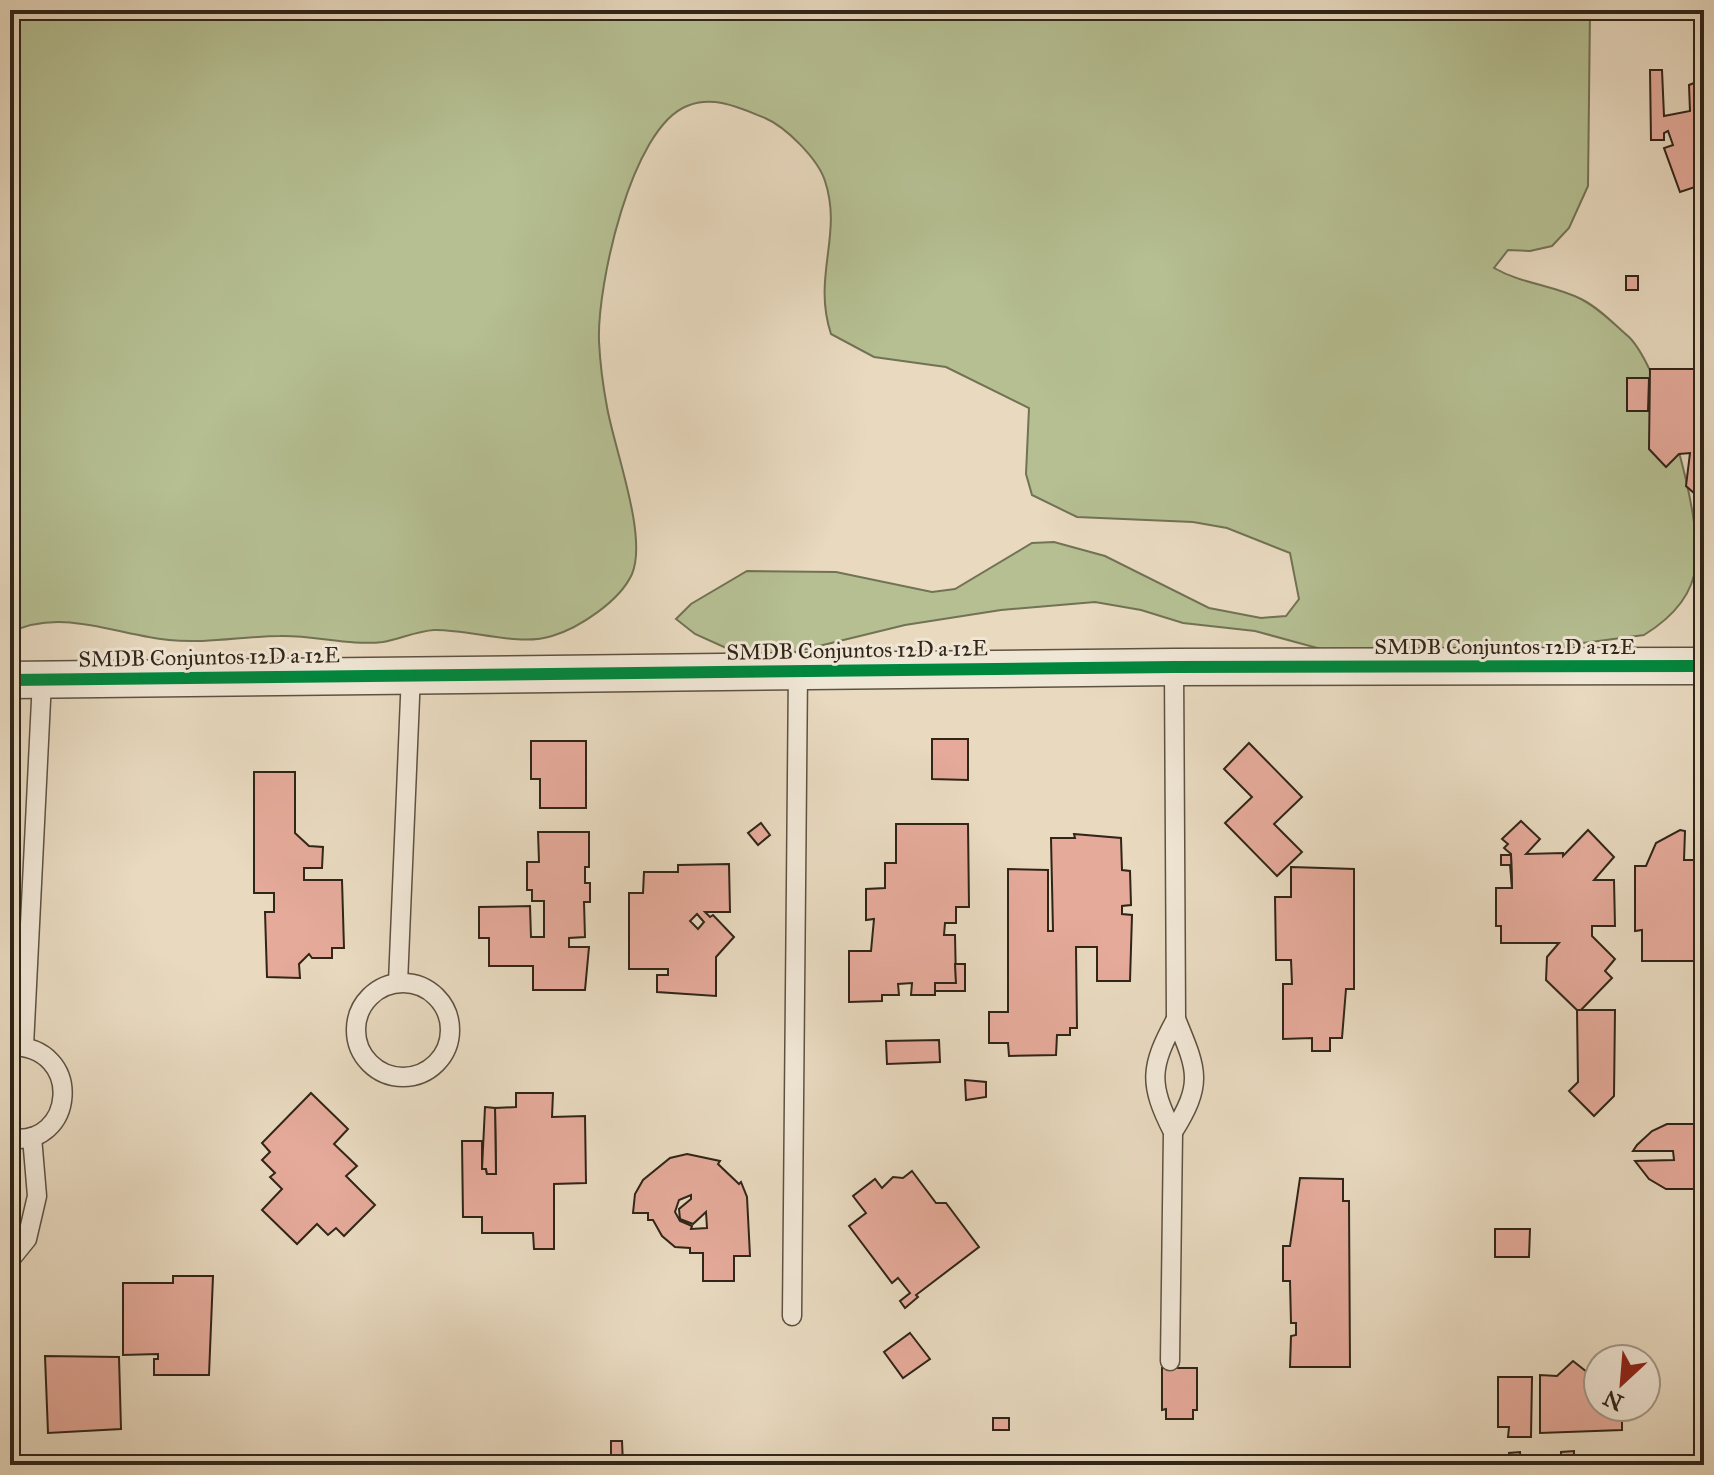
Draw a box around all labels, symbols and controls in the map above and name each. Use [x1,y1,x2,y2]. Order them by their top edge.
street label: SMDB Conjuntos 12D a 12E [1374,633,1636,660]
street label: SMDB Conjuntos 12D a 12E [726,634,988,666]
street label: SMDB Conjuntos 12D a 12E [78,641,340,673]
north arrow [1582,1343,1662,1423]
text: N [1599,1384,1628,1417]

